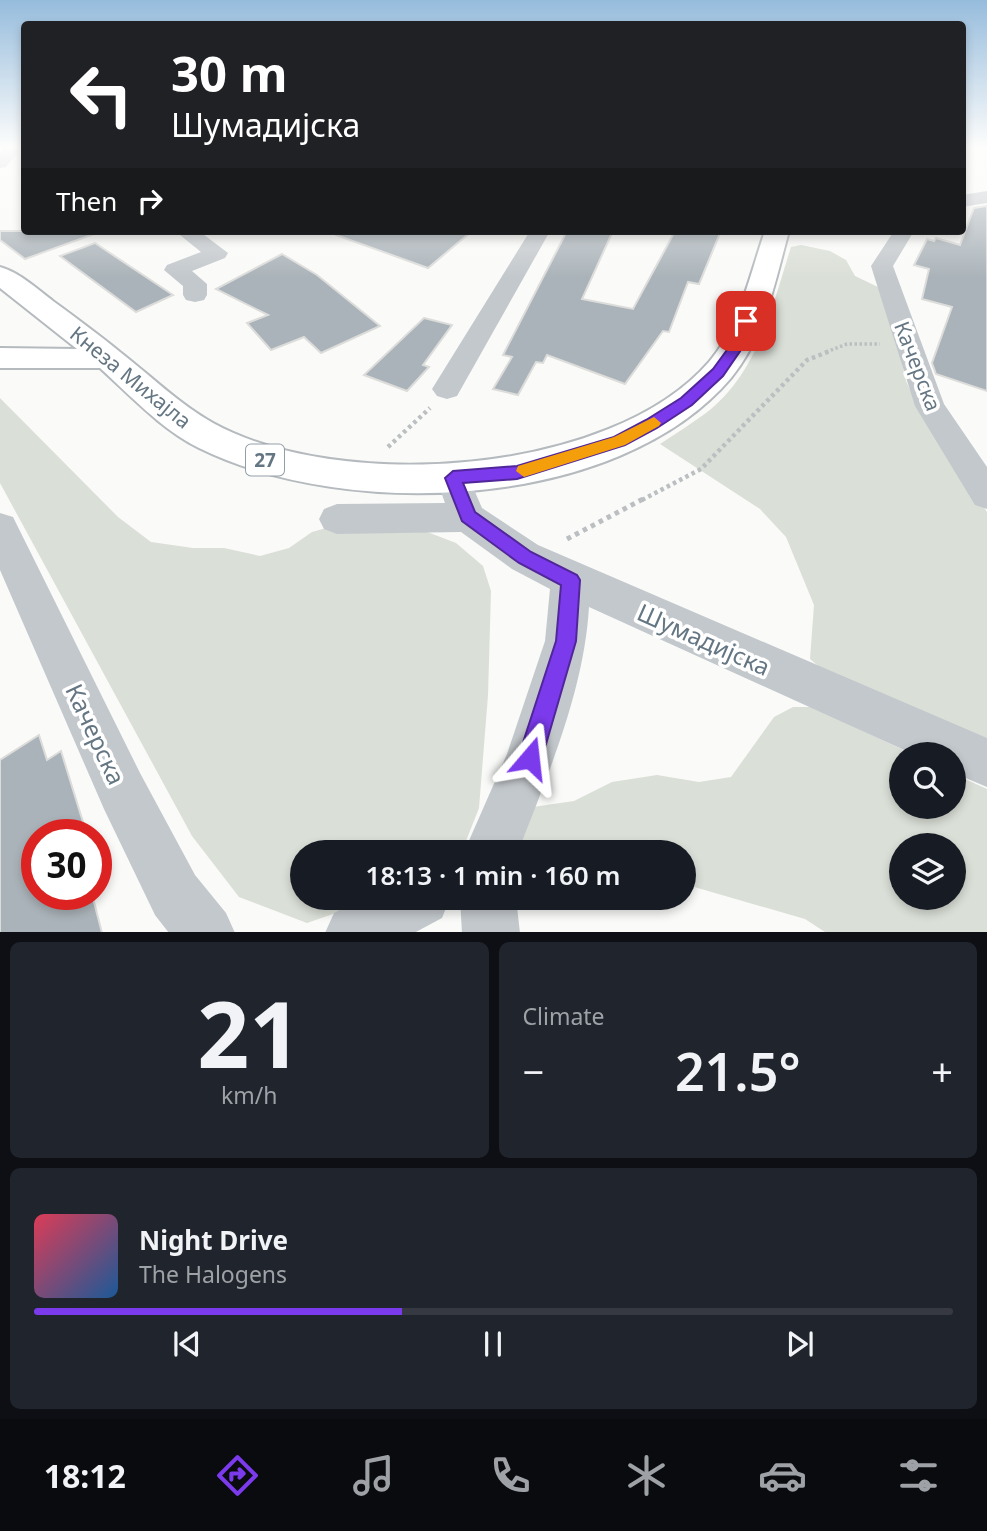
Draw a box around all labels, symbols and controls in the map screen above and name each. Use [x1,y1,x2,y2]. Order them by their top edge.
text: 30 m [171,40,288,106]
icon: left [56,49,147,140]
text: Шумадијска [171,103,360,146]
icon: right [131,182,169,220]
text: Then [56,183,117,219]
pin [716,291,776,351]
icon: arrive [727,302,765,340]
street label: Качерска [888,317,948,415]
street label: Кнеза Михајла [64,319,198,435]
road number: 27 [246,444,284,475]
street label: Шумадијска [632,595,776,683]
street label: Качерска [58,678,134,790]
position arrow [493,721,567,795]
map controls [889,742,966,910]
button: search [889,742,966,819]
speed limit sign: 30 [21,819,112,910]
button: layers [889,833,966,910]
text: 18:13 · 1 min · 160 m [366,857,620,893]
text: 21 [197,971,301,1095]
text: Climate [523,1000,605,1032]
text: 21.5° [675,1035,801,1106]
text: − [523,1045,544,1097]
text: + [931,1045,953,1097]
text: km/h [221,1079,278,1111]
text: Night Drive [139,1222,288,1258]
text: The Halogens [139,1258,287,1290]
icon: previous [168,1325,206,1363]
icon: pause [474,1325,512,1363]
icon: next [781,1325,819,1363]
icon: directions [213,1451,262,1500]
icon: music [349,1451,398,1500]
icon: phone [486,1451,535,1500]
icon: climate [622,1451,671,1500]
icon: car [758,1451,807,1500]
icon: filters [894,1451,943,1500]
text: 18:12 [44,1454,126,1497]

